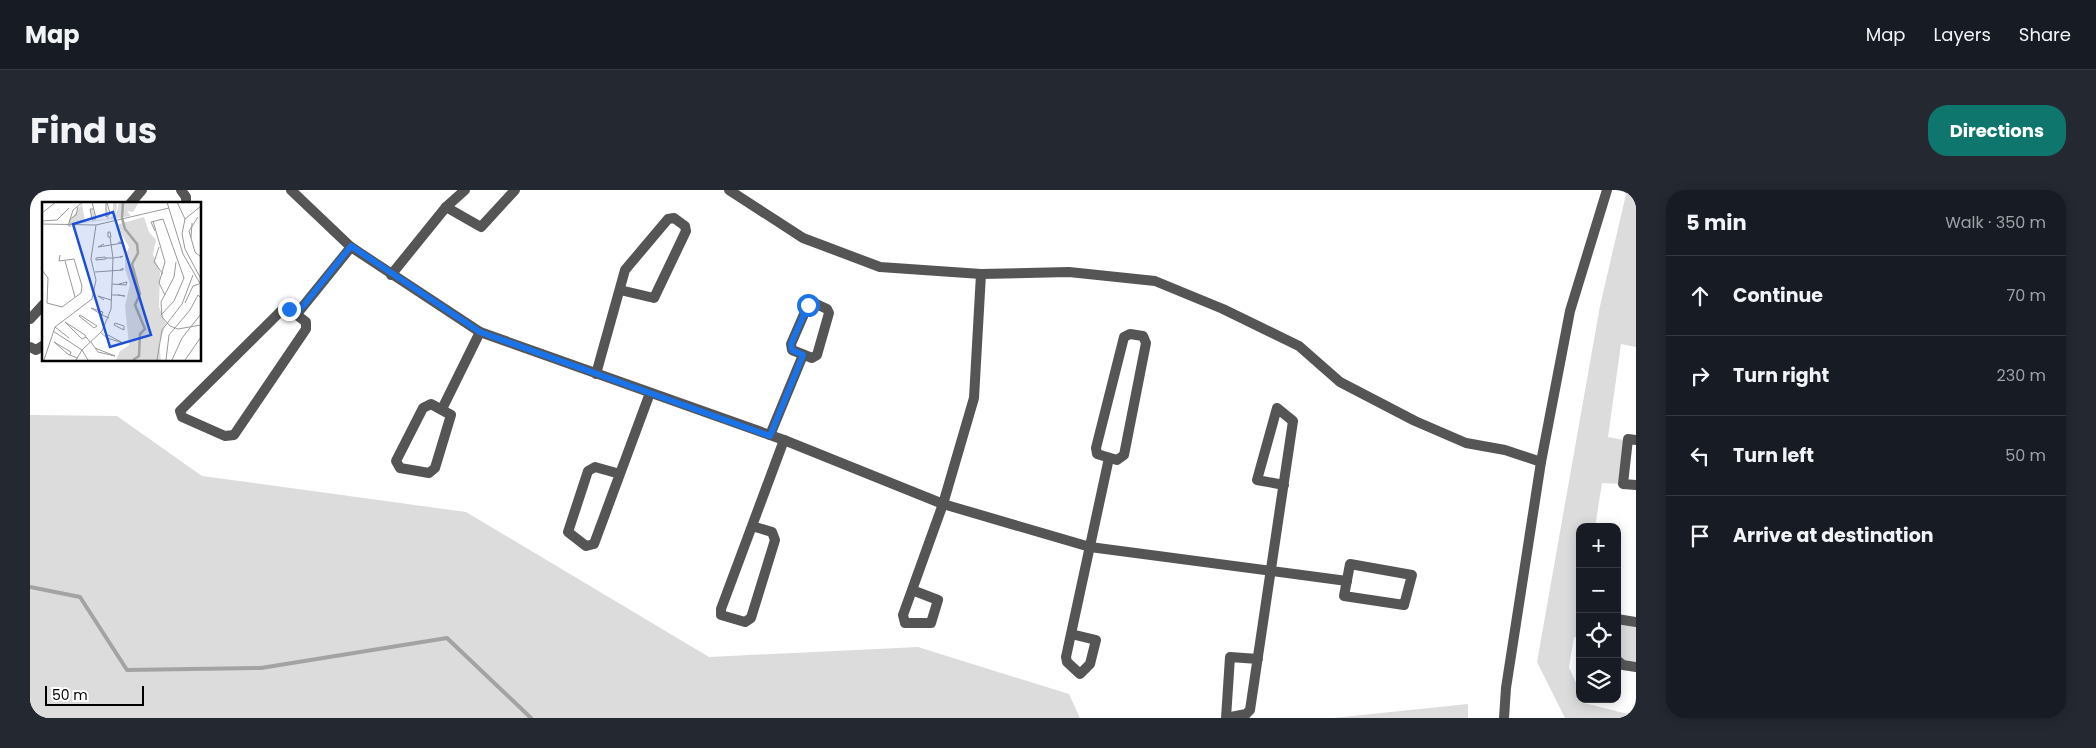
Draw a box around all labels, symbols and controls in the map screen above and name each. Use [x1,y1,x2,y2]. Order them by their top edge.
text: Map [25,18,80,51]
text: Map [1866,22,1906,47]
text: Layers [1934,22,1991,47]
text: Share [2019,22,2071,47]
button: Directions [1928,105,2066,156]
text: Find us [30,106,157,155]
inset map [42,202,201,361]
text: 5 min [1686,208,1747,237]
text: Walk · 350 m [1945,211,2046,234]
icon: ahead [1686,282,1714,310]
text: Continue [1733,282,1823,309]
text: 70 m [2006,284,2046,307]
route start [797,294,820,317]
route end [278,298,301,321]
icon: right [1686,362,1714,390]
text: Turn right [1733,362,1829,389]
text: 230 m [1997,364,2046,387]
icon: left [1686,442,1714,470]
text: Turn left [1733,442,1814,469]
text: 50 m [2005,444,2046,467]
icon: arrive [1686,522,1714,550]
text: Arrive at destination [1733,522,1934,549]
map controls [1576,523,1621,703]
button: + [1576,523,1621,568]
button: − [1576,568,1621,613]
button: locate [1576,613,1621,658]
button: layers [1576,658,1621,703]
scale bar [45,683,144,706]
text: 50 m [52,685,88,705]

